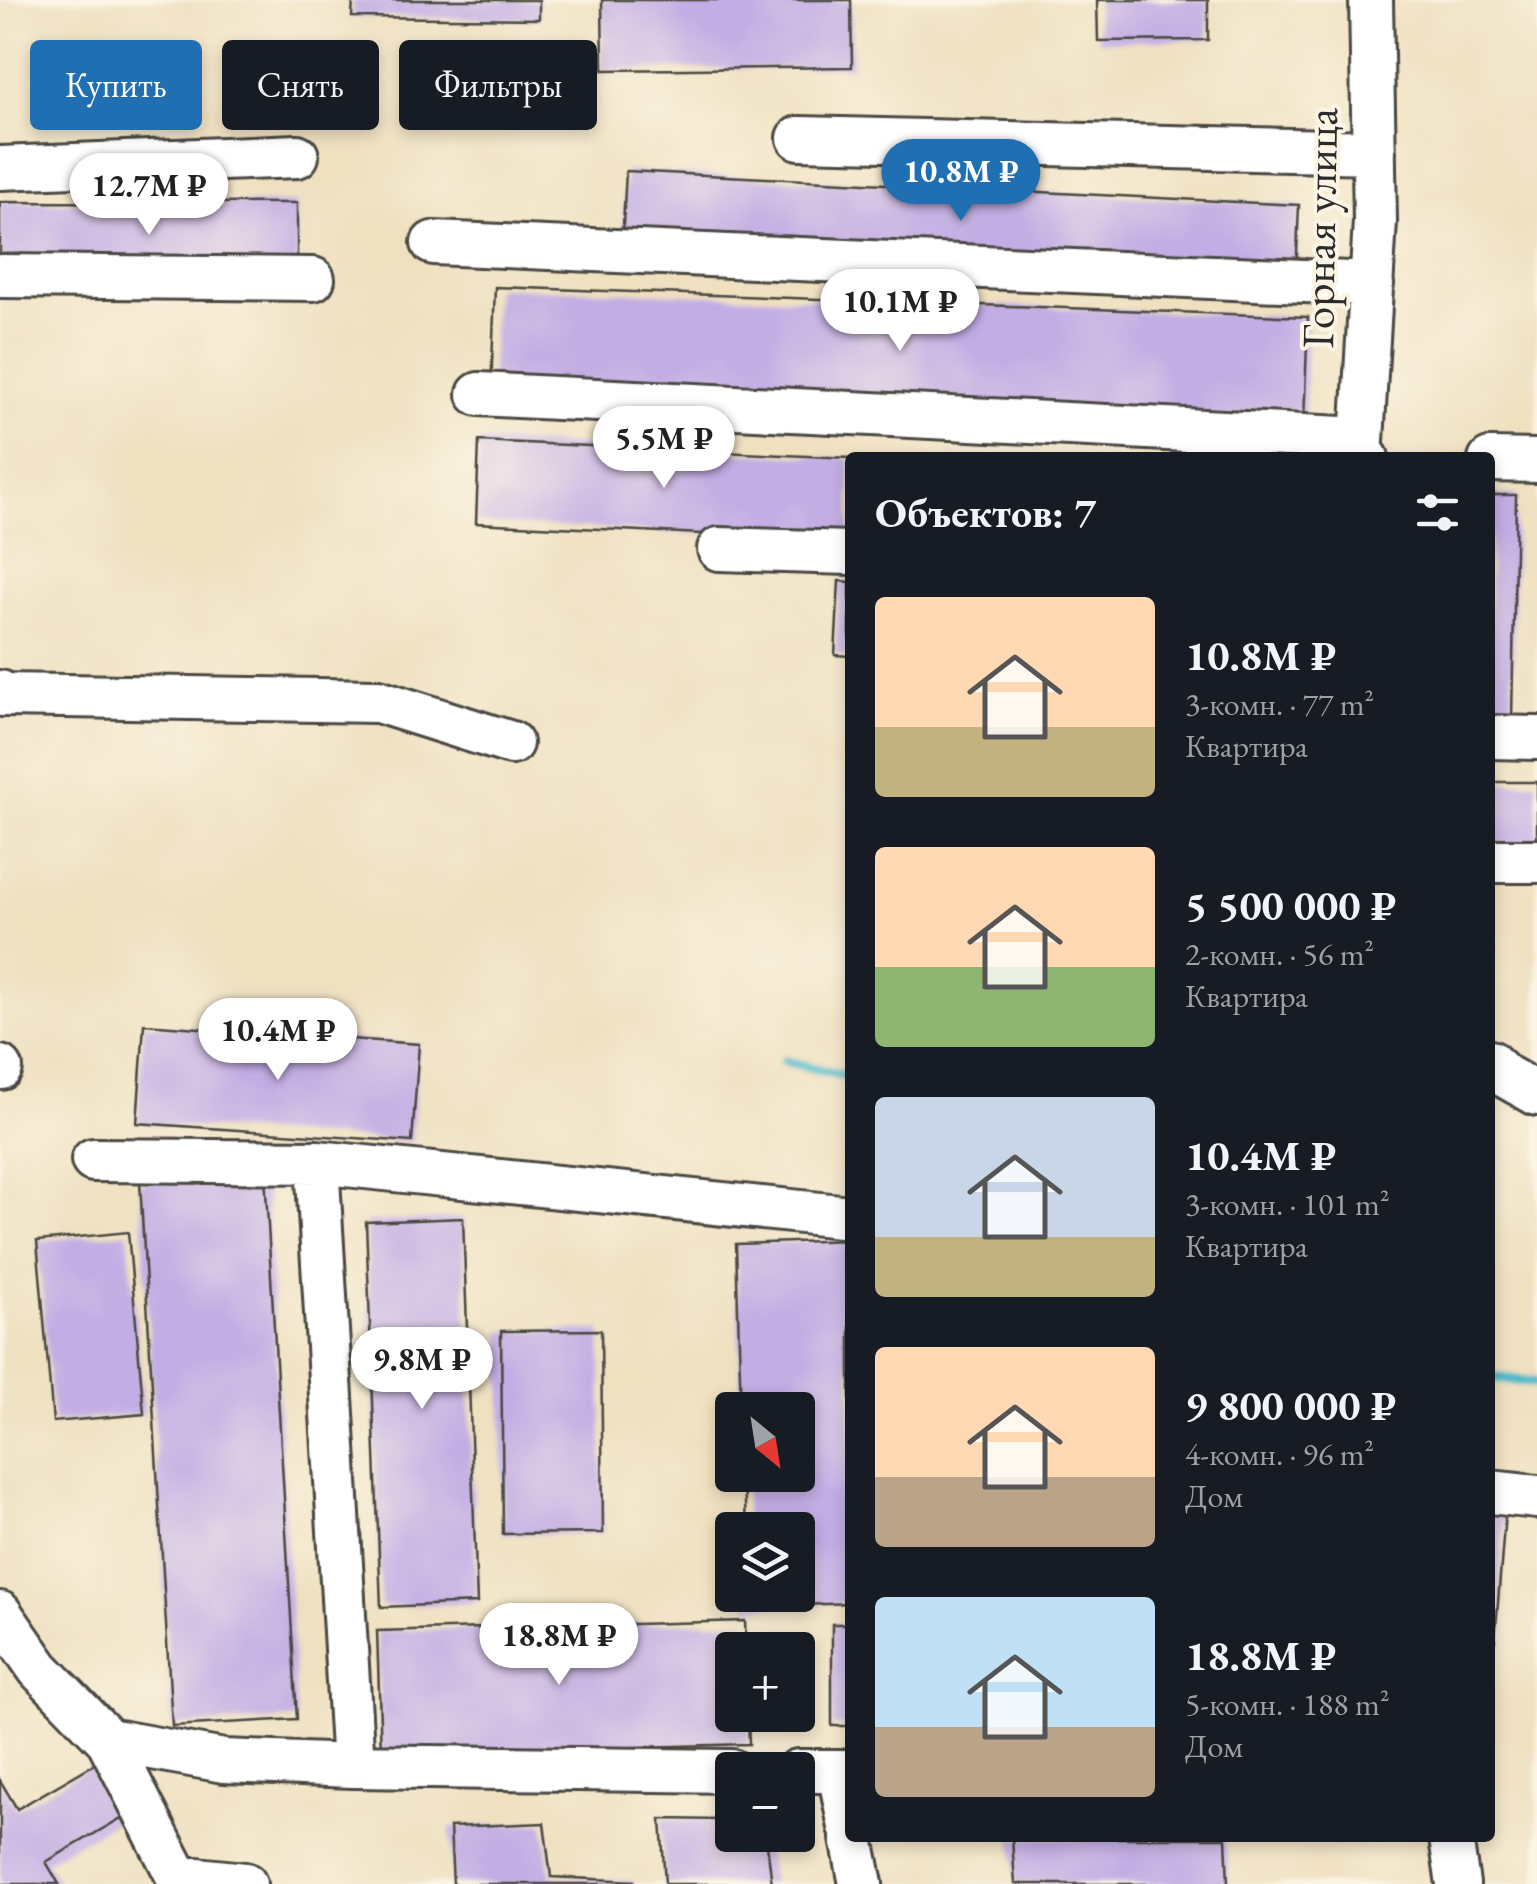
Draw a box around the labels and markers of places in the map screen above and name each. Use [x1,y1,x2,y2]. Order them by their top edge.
pin: 10.8M ₽ [869,139,1053,224]
pin: 12.7M ₽ [57,153,241,238]
pin: 10.1M ₽ [808,269,992,354]
pin: 5.5M ₽ [583,406,745,491]
pin: 10.4M ₽ [186,998,370,1083]
pin: 9.8M ₽ [341,1327,503,1412]
pin: 18.8M ₽ [467,1603,651,1688]

